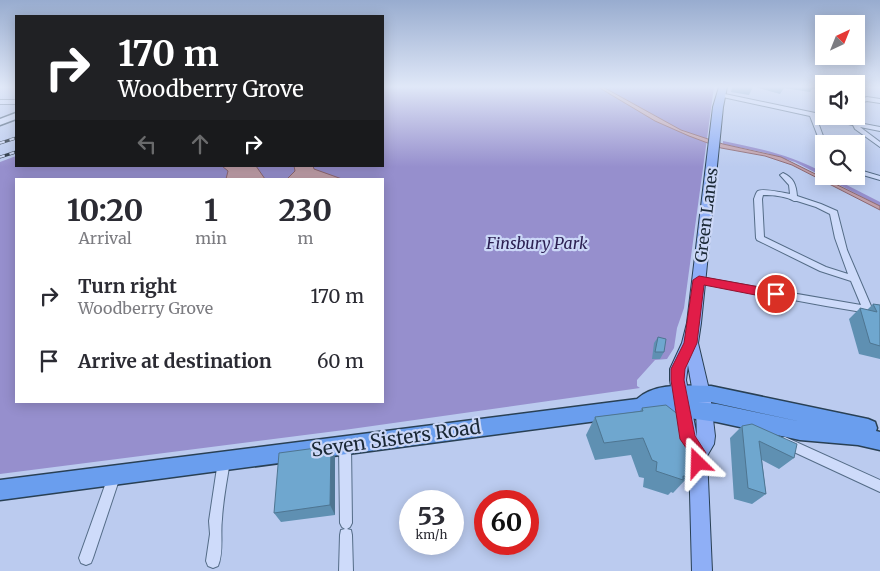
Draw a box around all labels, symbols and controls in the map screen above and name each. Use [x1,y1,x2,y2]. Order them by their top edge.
north arrow [815,15,865,65]
map controls [815,15,865,185]
text: 170 m [118,32,219,76]
icon: right [35,35,100,100]
text: Woodberry Grove [118,75,304,103]
button: sound [815,75,865,125]
icon: left [133,130,161,158]
icon: ahead [186,130,214,158]
icon: right [239,130,267,158]
button: search [815,135,865,185]
street label: Green Lanes [690,166,722,264]
text: 10:20 [67,191,143,229]
text: 1 [204,191,218,229]
text: 230 [279,191,332,229]
text: Arrival [78,228,132,248]
text: min [195,228,227,248]
text: m [297,228,313,248]
park label: Finsbury Park [485,233,588,253]
pin [755,273,797,315]
text: Turn right [78,274,177,298]
icon: arrive [762,280,790,308]
icon: right [35,282,63,310]
text: 170 m [311,284,364,308]
text: Woodberry Grove [78,298,213,318]
icon: arrive [35,347,63,375]
text: Arrive at destination [78,349,272,373]
text: 60 m [317,349,364,373]
street label: Seven Sisters Road [310,414,482,462]
position arrow [671,436,723,488]
speed limit sign: 60 [474,490,539,555]
text: 53 [418,500,445,532]
text: km/h [416,527,447,542]

